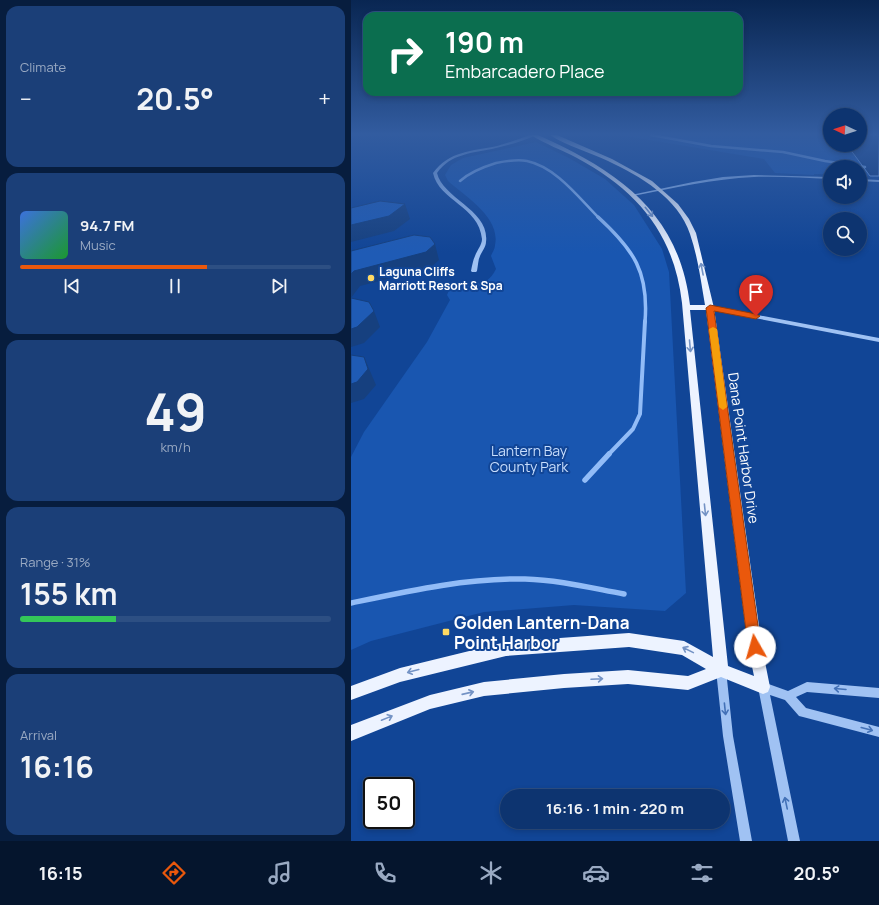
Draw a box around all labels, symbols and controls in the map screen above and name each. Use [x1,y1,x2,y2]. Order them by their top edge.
text: 190 m [445,23,524,61]
icon: right [379,28,431,80]
text: Climate [20,58,66,76]
text: Embarcadero Place [445,59,604,83]
text: 20.5° [136,78,214,119]
text: − [20,84,32,114]
text: + [318,84,331,114]
north arrow [823,108,867,152]
map controls [823,108,867,256]
button: sound [823,160,867,204]
one-way arrow [645,206,653,217]
button: search [823,212,867,256]
text: 94.7 FM [80,215,134,236]
text: Music [80,236,116,254]
place label: Laguna Cliffs Marriott Resort & Spa [379,263,503,294]
one-way arrow [698,263,706,276]
marker: Laguna Cliffs Marriott Resort & Spa [366,273,376,283]
icon: previous [61,275,83,297]
icon: pause [164,275,186,297]
icon: next [268,275,290,297]
pin [739,275,773,316]
icon: arrive [745,281,767,303]
one-way arrow [686,339,694,352]
street label: Dana Point Harbor Drive [724,371,764,525]
text: 49 [144,376,207,447]
text: km/h [160,438,191,456]
park label: Lantern Bay County Park [490,441,569,476]
one-way arrow [701,503,709,516]
text: Range · 31% [20,553,91,571]
text: 155 km [20,573,117,614]
place label: Golden Lantern-Dana Point Harbor [454,611,630,654]
position arrow [734,626,776,668]
marker: Golden Lantern-Dana Point Harbor [441,627,451,637]
one-way arrow [682,646,694,653]
one-way arrow [407,668,420,675]
one-way arrow [590,676,603,683]
one-way arrow [834,686,847,693]
one-way arrow [461,689,474,697]
one-way arrow [722,702,729,715]
one-way arrow [381,714,393,722]
text: Arrival [20,726,57,744]
one-way arrow [861,726,874,733]
text: 16:16 [20,746,94,787]
speed limit sign: 50 [363,777,415,829]
one-way arrow [781,797,789,810]
text: 16:16 · 1 min · 220 m [546,798,684,819]
icon: directions [160,859,188,887]
icon: music [266,859,294,887]
icon: phone [371,859,399,887]
icon: climate [477,859,505,887]
icon: car [582,859,610,887]
icon: filters [688,859,716,887]
text: 16:15 [39,861,82,885]
text: 20.5° [794,861,840,885]

